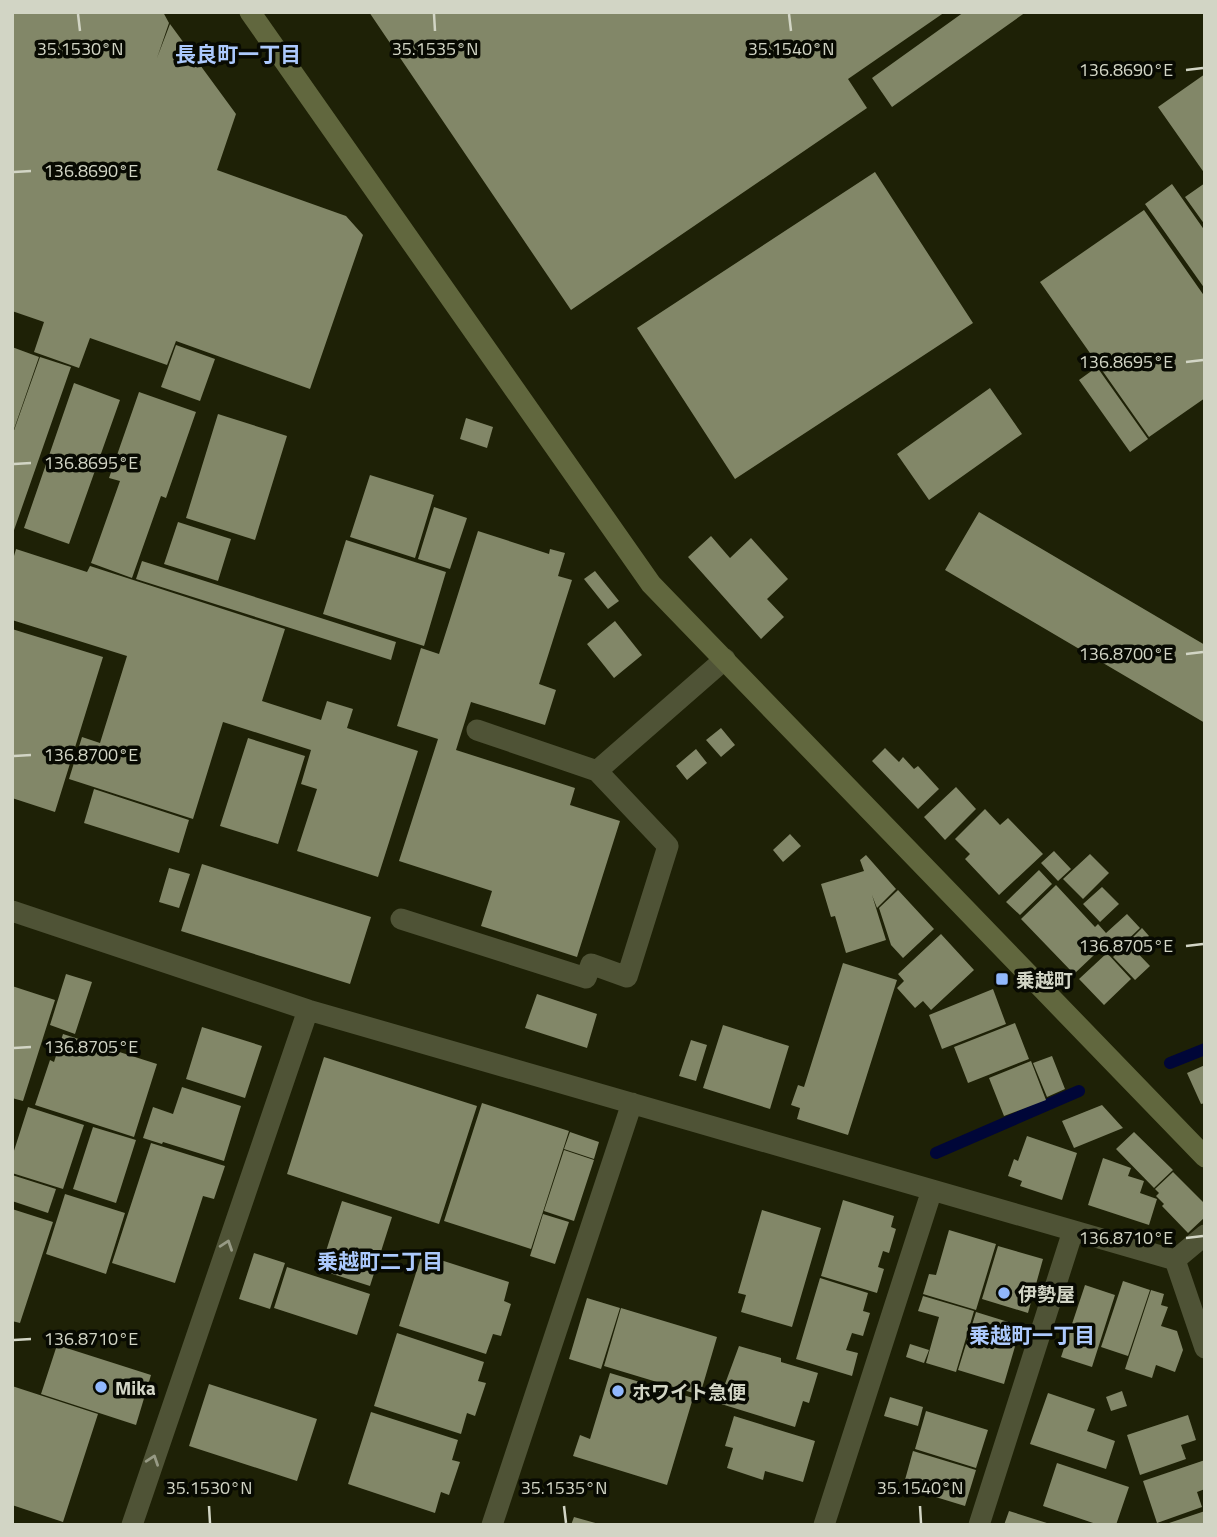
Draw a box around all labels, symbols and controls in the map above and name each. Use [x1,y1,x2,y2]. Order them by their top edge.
text: 35.1530°N [37,35,123,62]
text: 35.1535°N [392,35,478,62]
text: 35.1540°N [748,35,834,62]
district label: 長良町一丁目 [175,38,301,70]
text: 136.8690°E [1079,56,1173,83]
text: 136.8690°E [44,157,138,184]
text: 136.8695°E [1079,348,1173,375]
text: 136.8695°E [44,449,138,476]
text: 136.8700°E [1079,640,1173,667]
text: 136.8700°E [44,741,138,768]
text: 136.8705°E [1079,932,1173,959]
place label: 乗越町 [1016,965,1073,994]
marker: 乗越町 [994,971,1010,987]
text: 136.8705°E [44,1033,138,1060]
text: 136.8710°E [1079,1224,1173,1251]
one-way arrow [219,1239,233,1251]
district label: 乗越町二丁目 [317,1245,443,1277]
place label: 伊勢屋 [1018,1279,1075,1308]
marker: 伊勢屋 [996,1285,1012,1301]
district label: 乗越町一丁目 [969,1319,1095,1351]
text: 136.8710°E [44,1325,138,1352]
place label: Mika [115,1373,156,1402]
place label: ホワイト急便 [632,1377,746,1406]
marker: Mika [93,1379,109,1395]
marker: ホワイト急便 [610,1383,626,1399]
one-way arrow [145,1454,159,1467]
text: 35.1530°N [166,1474,252,1501]
text: 35.1535°N [521,1474,607,1501]
text: 35.1540°N [877,1474,963,1501]

